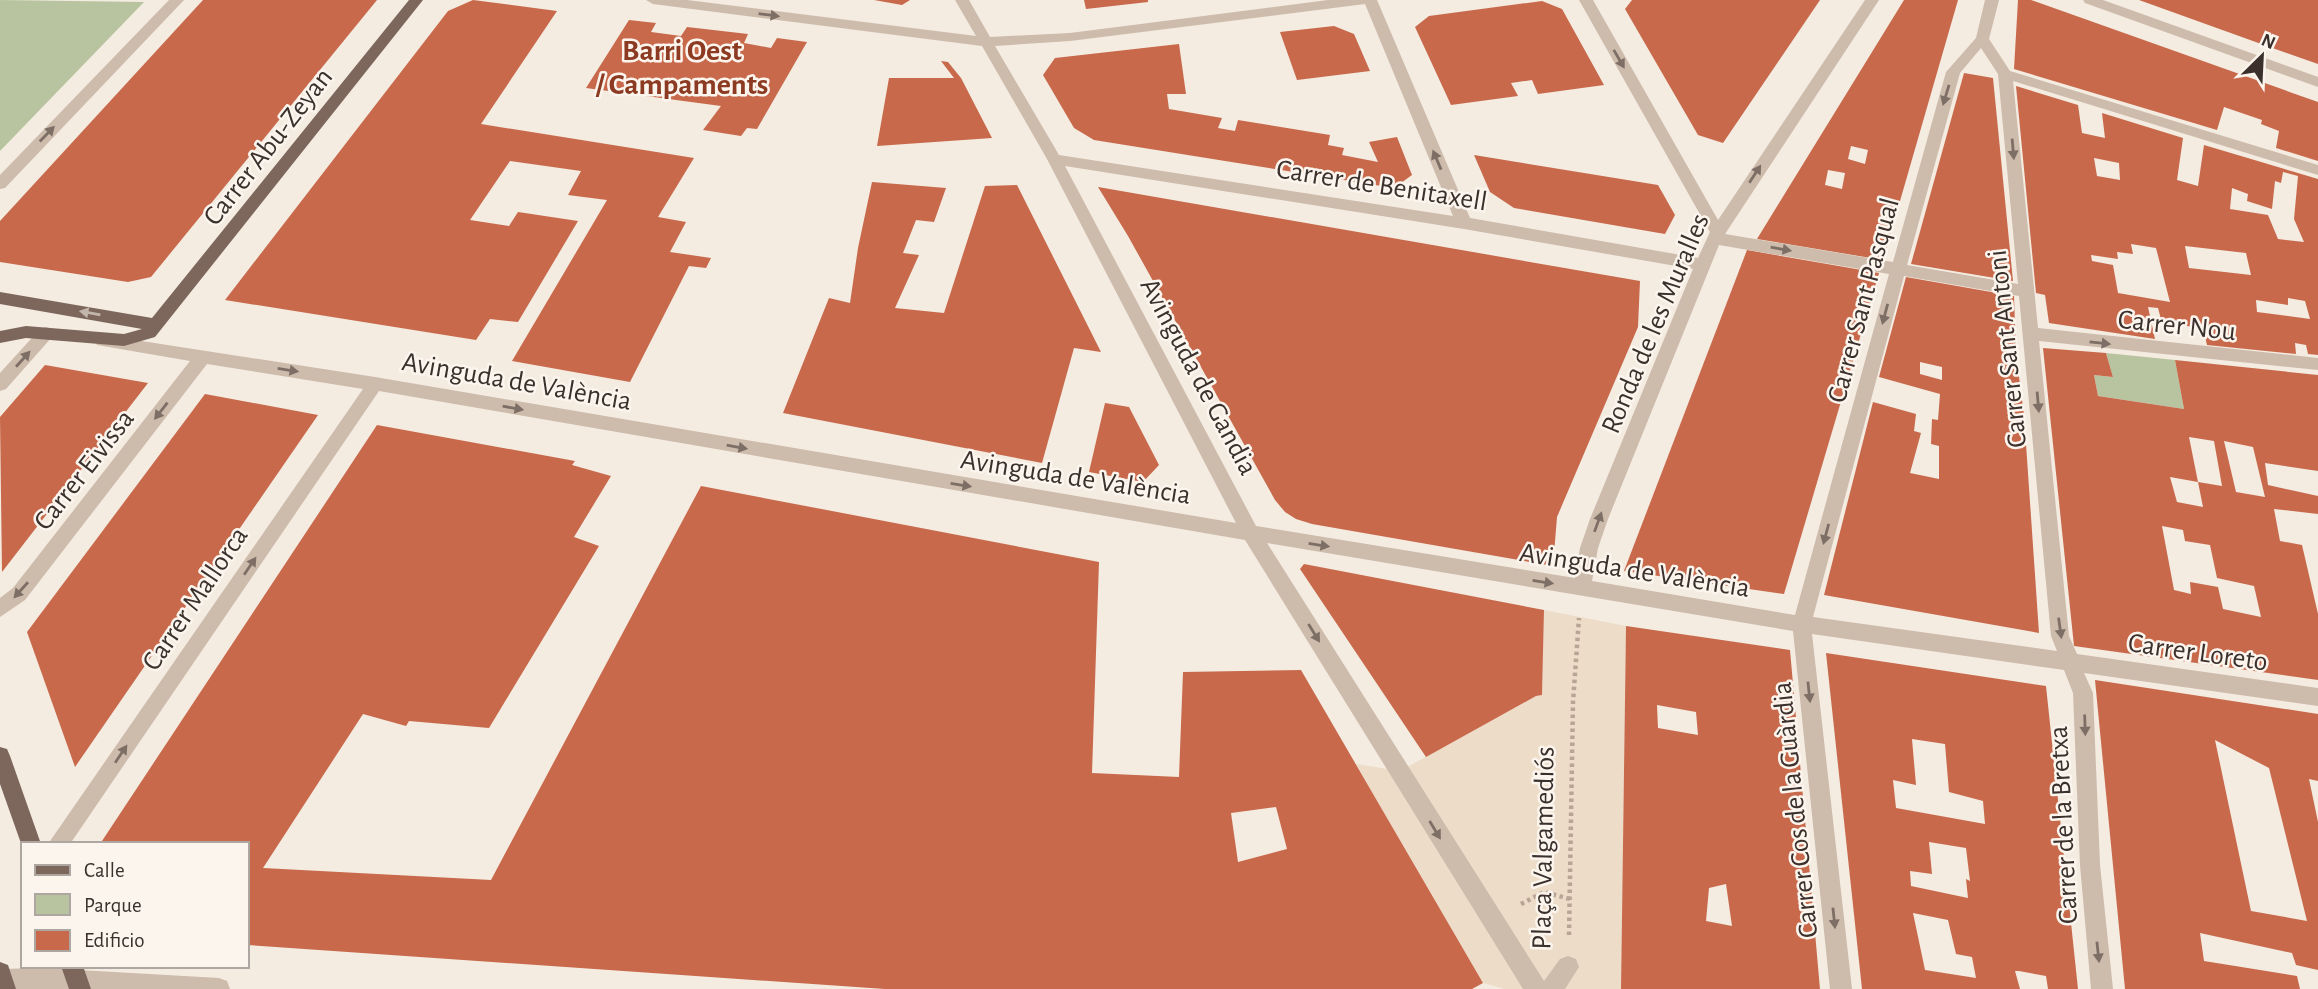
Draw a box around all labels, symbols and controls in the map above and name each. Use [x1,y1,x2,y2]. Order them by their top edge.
one-way arrow [758,10,780,21]
north arrow [2227,21,2297,91]
text: N [2258,30,2278,53]
district label: Barri Oest / Campaments [595,36,768,100]
one-way arrow [1613,50,1625,69]
street label: Carrer Abu-Zeyan [199,63,338,231]
one-way arrow [1941,85,1951,106]
one-way arrow [39,126,56,143]
one-way arrow [2008,138,2019,160]
one-way arrow [1431,150,1443,170]
street label: Carrer de Benitaxell [1274,155,1489,216]
one-way arrow [1748,165,1761,184]
street label: Carrer Sant Pasqual [1823,195,1905,406]
street label: Ronda de les Muralles [1597,210,1715,438]
one-way arrow [1770,244,1792,255]
street label: Carrer Sant Antoni [1984,248,2032,449]
street label: Avinguda de Gandia [1135,274,1262,480]
one-way arrow [1879,303,1890,325]
street label: Carrer Nou [2116,306,2237,346]
one-way arrow [79,307,101,318]
one-way arrow [2089,337,2111,348]
street label: Avinguda de València [400,348,634,416]
one-way arrow [15,350,31,368]
one-way arrow [277,365,299,376]
one-way arrow [2033,391,2044,413]
one-way arrow [154,402,169,420]
one-way arrow [502,403,524,414]
street label: Carrer Eivissa [29,405,140,536]
one-way arrow [726,442,748,453]
street label: Avinguda de València [959,446,1193,510]
one-way arrow [950,480,972,491]
one-way arrow [1593,512,1604,533]
street label: Carrer Mallorca [138,522,254,676]
one-way arrow [1820,523,1831,545]
street label: Avinguda de València [1518,539,1752,603]
one-way arrow [1308,540,1330,551]
one-way arrow [243,557,257,575]
one-way arrow [1532,577,1554,588]
one-way arrow [13,581,29,599]
one-way arrow [2055,617,2066,639]
one-way arrow [1308,623,1321,642]
street label: Carrer Loreto [2126,629,2269,677]
street label: Carrer Cos de la Guàrdia [1769,680,1823,939]
one-way arrow [1804,681,1815,703]
one-way arrow [2079,715,2090,737]
street label: Carrer de la Bretxa [2045,725,2083,925]
one-way arrow [115,744,128,764]
street label: Plaça Valgamediós [1528,746,1560,950]
one-way arrow [1429,820,1442,839]
legend [21,842,248,968]
text: Calle [84,860,125,881]
text: Parque [84,895,142,916]
one-way arrow [1828,907,1839,929]
text: Edificio [84,930,145,951]
one-way arrow [2093,942,2104,964]

